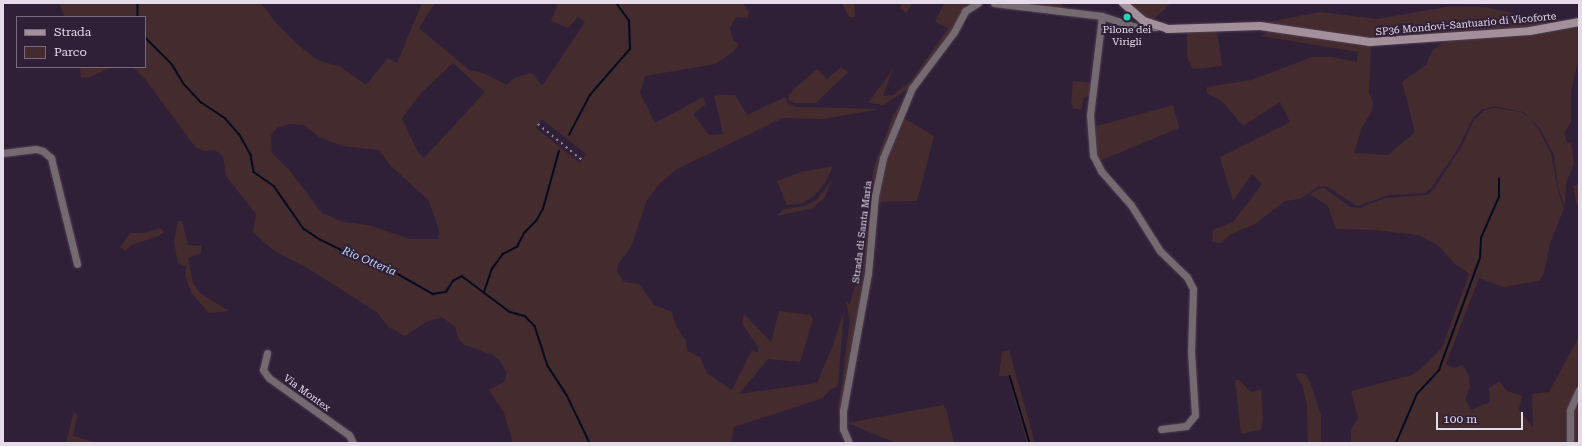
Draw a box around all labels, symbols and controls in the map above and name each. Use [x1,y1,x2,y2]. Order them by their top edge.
street label: SP36 Mondovì-Santuario di Vicoforte [1375,10,1557,38]
marker: Pilone dei Virigli [1122,12,1132,22]
legend [16,16,146,68]
place label: Pilone dei Virigli [1103,23,1151,46]
text: Strada [54,25,91,39]
text: Parco [54,45,87,59]
street label: Strada di Santa Maria [850,180,874,284]
water label: Rio Otteria [340,245,398,279]
street label: Via Montex [281,372,333,414]
scale bar [1438,404,1525,430]
text: 100 m [1443,412,1477,426]

